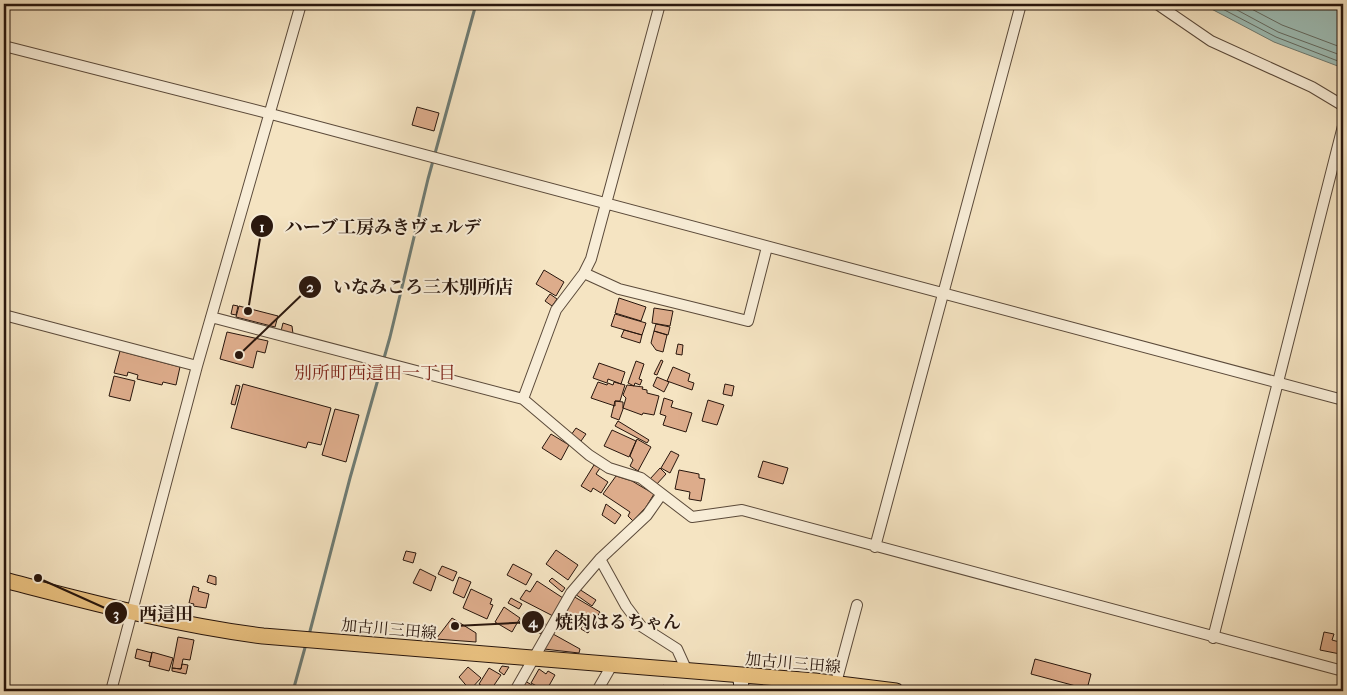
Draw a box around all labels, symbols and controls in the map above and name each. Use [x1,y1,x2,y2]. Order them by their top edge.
callout: ハーブ工房みきヴェルデ [249,210,492,243]
text: ハーブ工房みきヴェルデ [285,217,481,238]
text: 1 [259,218,265,236]
callout: いなみころ三木別所店 [298,271,523,304]
text: いなみころ三木別所店 [333,277,513,298]
text: 2 [306,278,314,296]
district label: 別所町西這田一丁目 [294,363,456,384]
callout: 西這田 [104,597,203,630]
text: 西這田 [139,604,193,625]
text: 3 [113,605,119,623]
callout: 焼肉はるちゃん [520,605,691,638]
text: 焼肉はるちゃん [555,612,681,633]
text: 4 [528,613,539,631]
street label: 加古川三田線 [340,615,438,643]
street label: 加古川三田線 [744,649,842,677]

